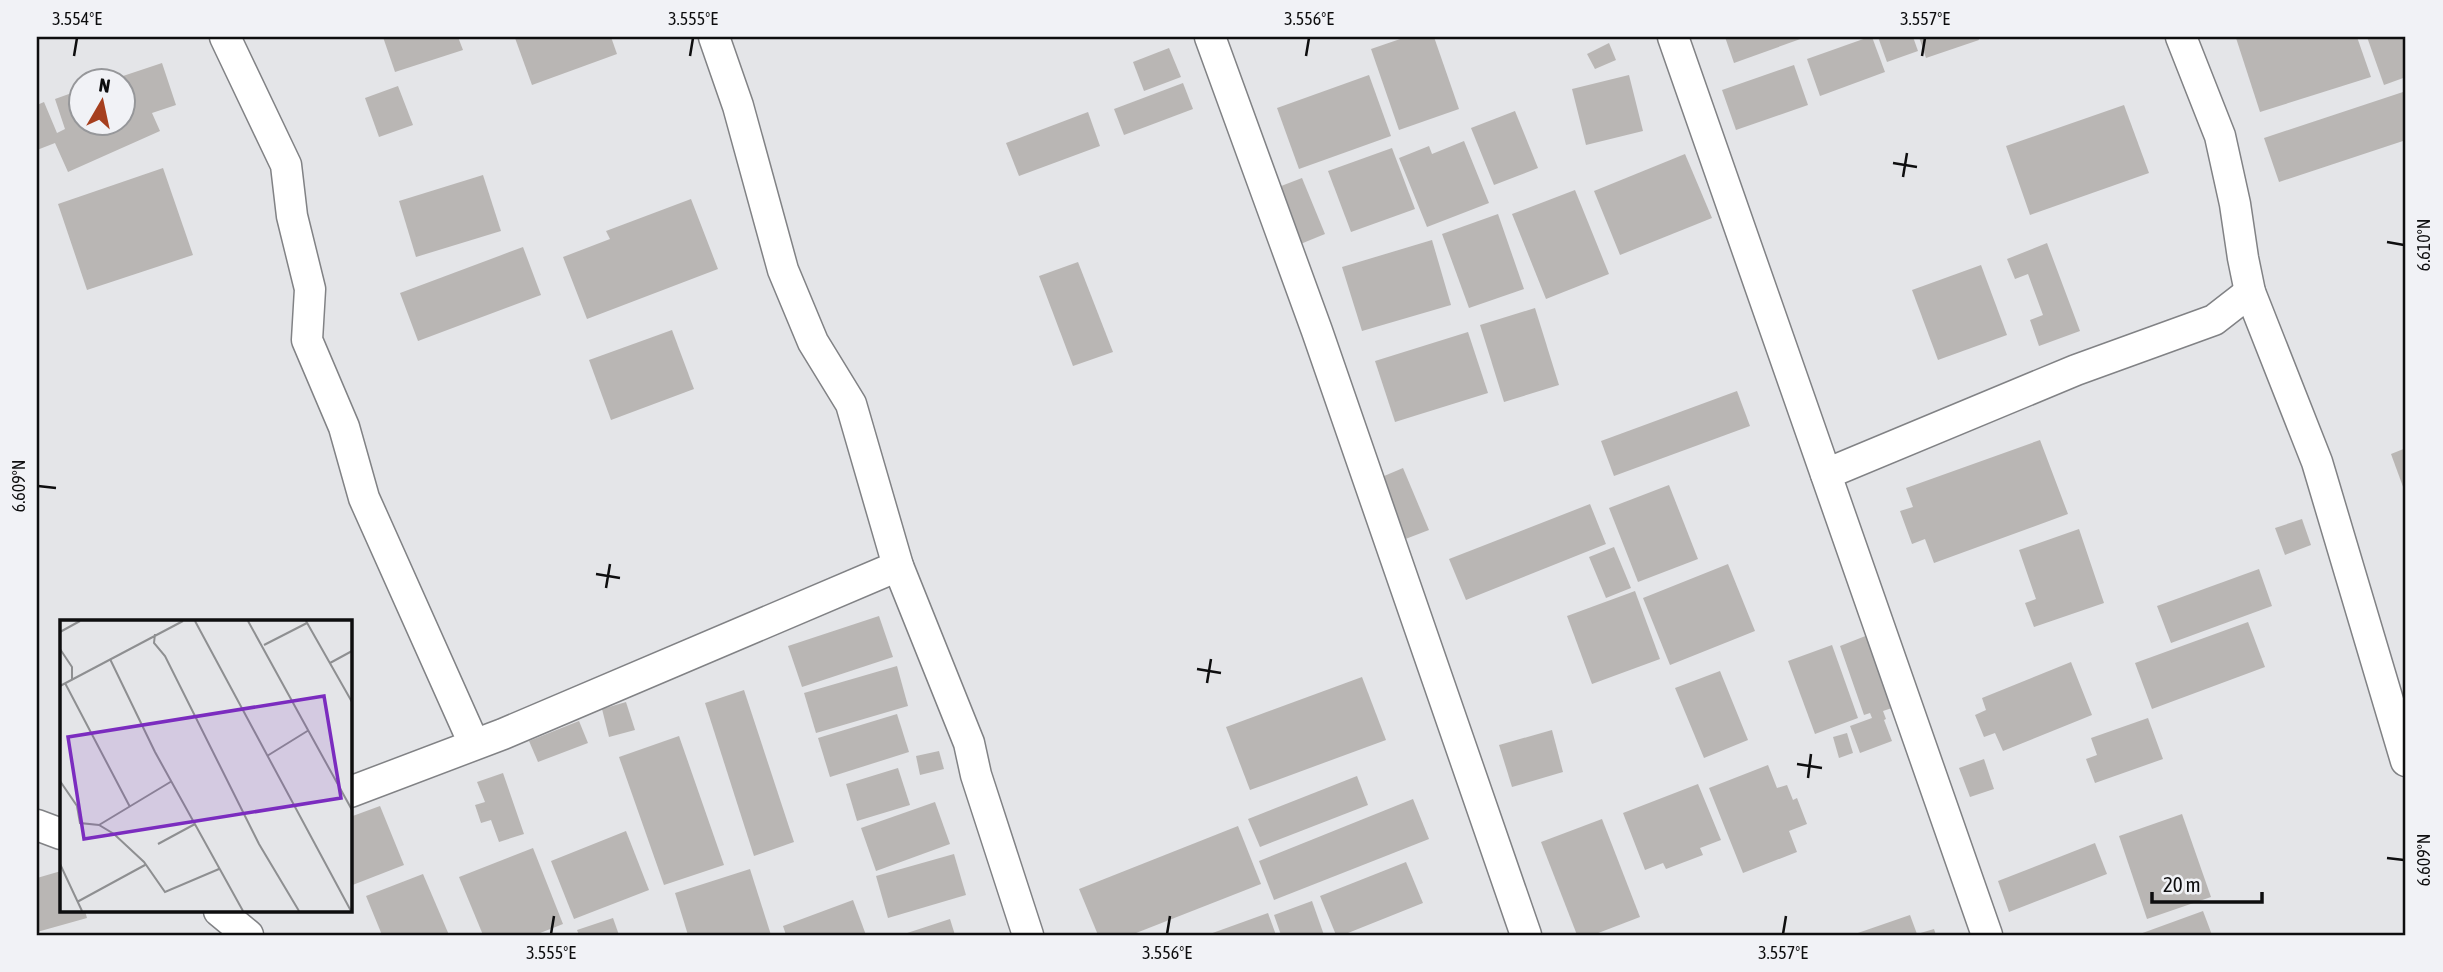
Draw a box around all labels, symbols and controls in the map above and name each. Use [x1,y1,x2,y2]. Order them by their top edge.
text: 3.554°E [52,8,102,29]
text: 3.555°E [668,8,718,29]
text: 3.556°E [1284,8,1334,29]
text: 3.557°E [1900,8,1950,29]
north arrow [66,66,136,136]
text: N [97,73,112,97]
text: 6.610°N [2413,219,2434,271]
text: 6.609°N [8,460,29,512]
inset map [60,620,352,912]
text: 6.609°N [2413,834,2434,886]
scale bar [2152,860,2263,904]
text: 20 m [2163,872,2201,896]
text: 3.555°E [526,942,576,963]
text: 3.556°E [1142,942,1192,963]
text: 3.557°E [1758,942,1808,963]

